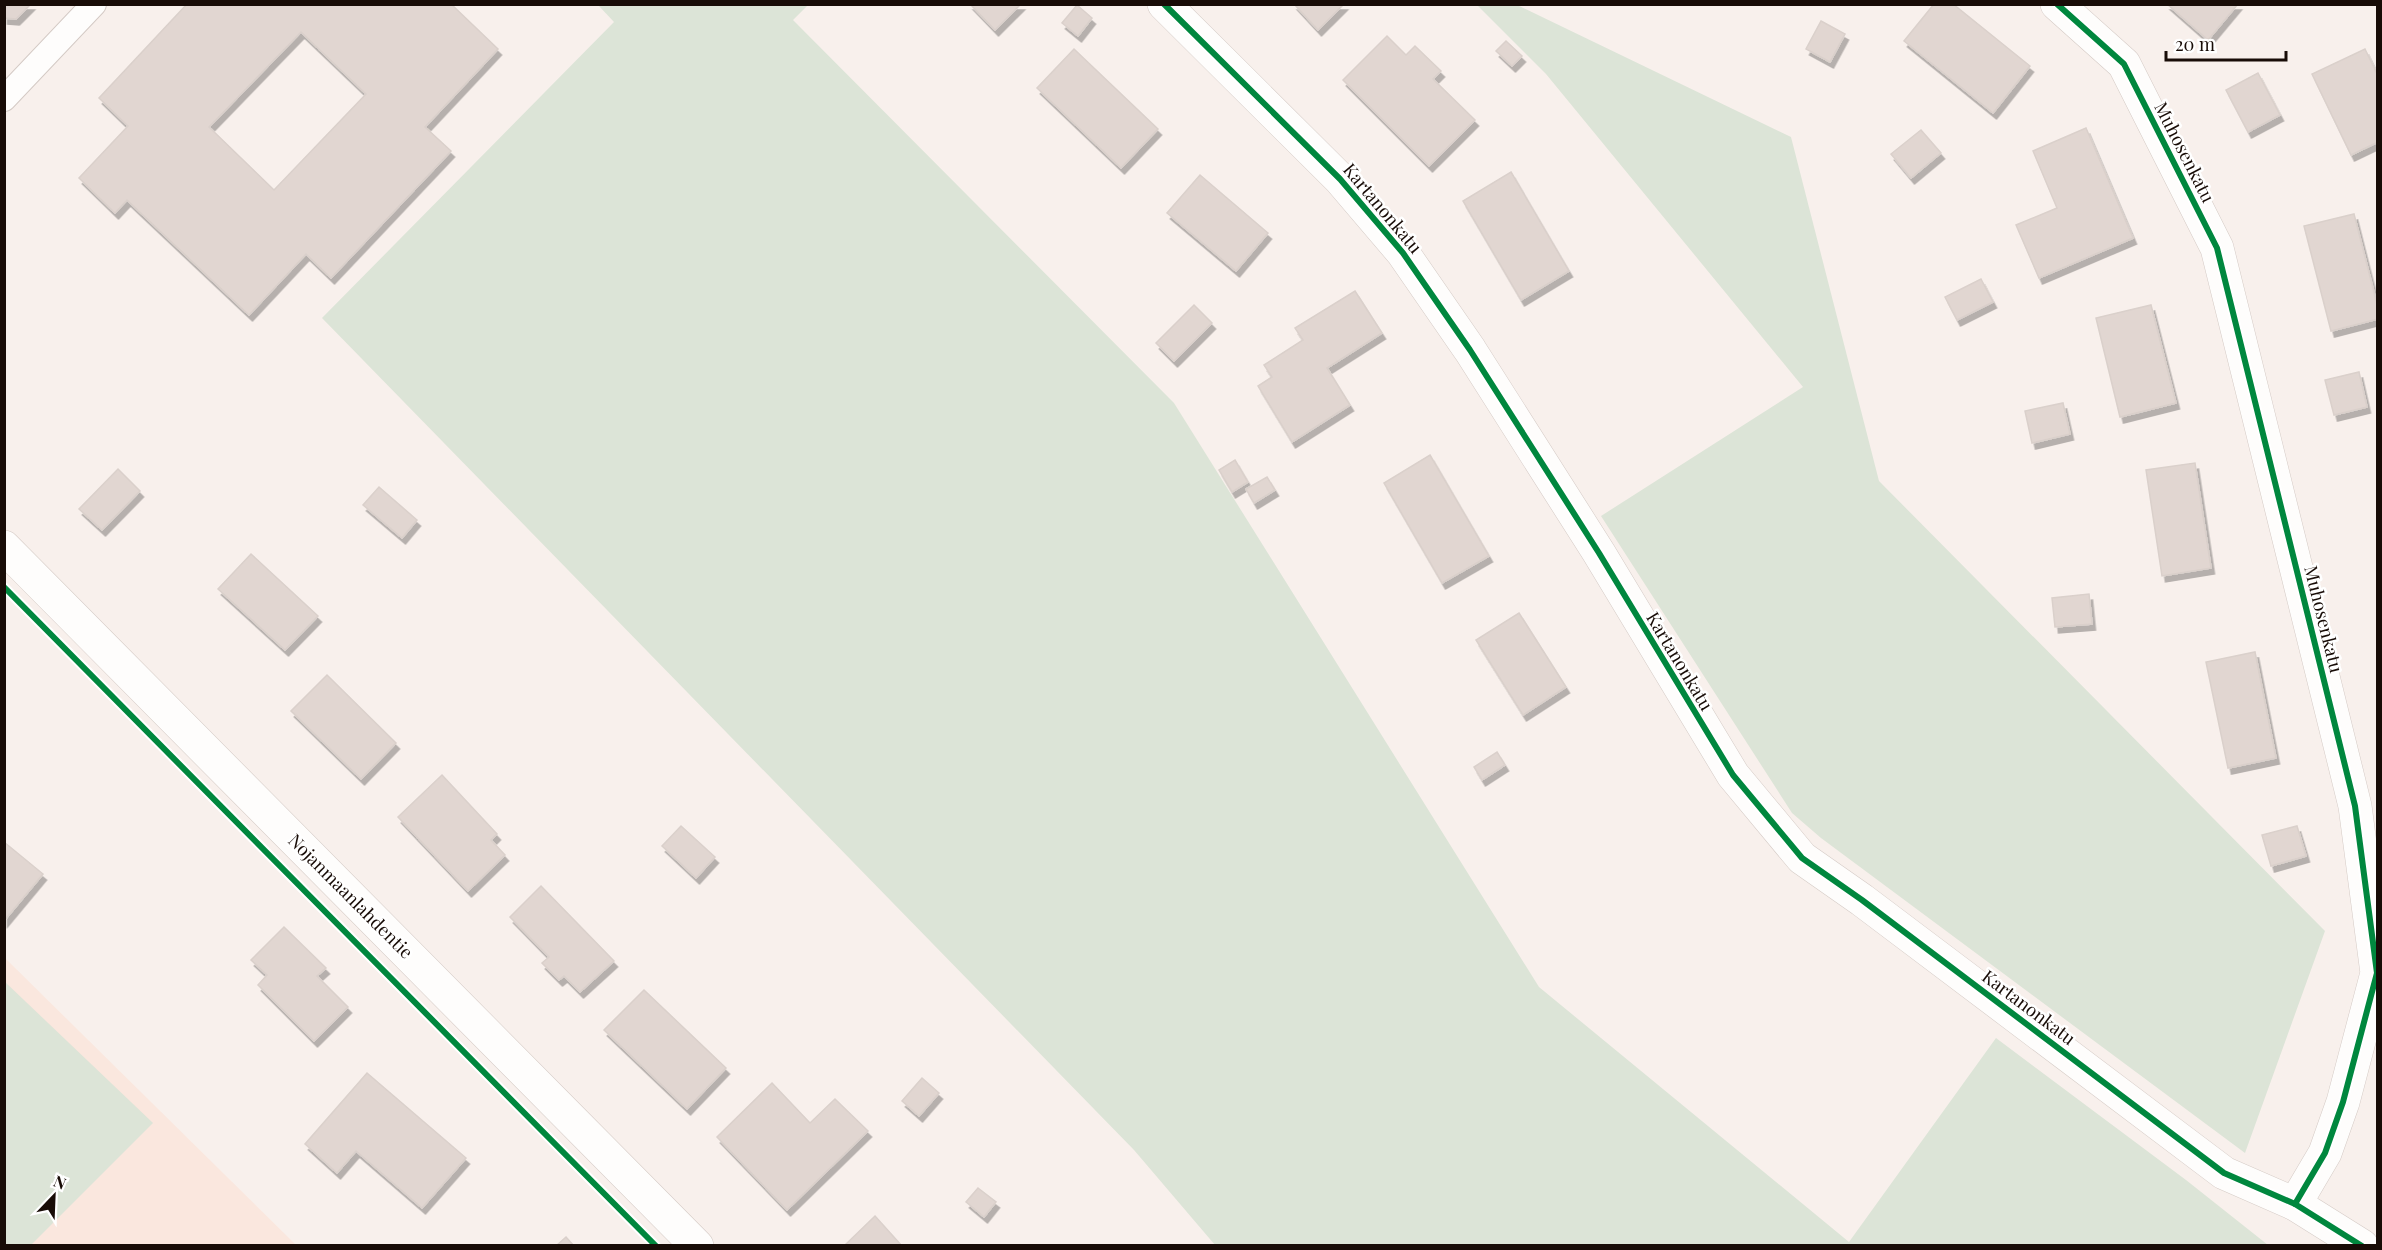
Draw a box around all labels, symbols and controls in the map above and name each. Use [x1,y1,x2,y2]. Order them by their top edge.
scale bar [2166,24,2286,62]
text: 20 m [2175,32,2215,56]
street label: Muhosenkatu [2149,98,2221,207]
street label: Kartanonkatu [1338,158,1428,259]
street label: Muhosenkatu [2299,563,2349,676]
street label: Kartanonkatu [1641,607,1719,715]
street label: Nojanmaanlahdentie [283,828,419,964]
street label: Kartanonkatu [1977,964,2081,1050]
north arrow [24,1166,84,1226]
text: N [51,1170,70,1194]

